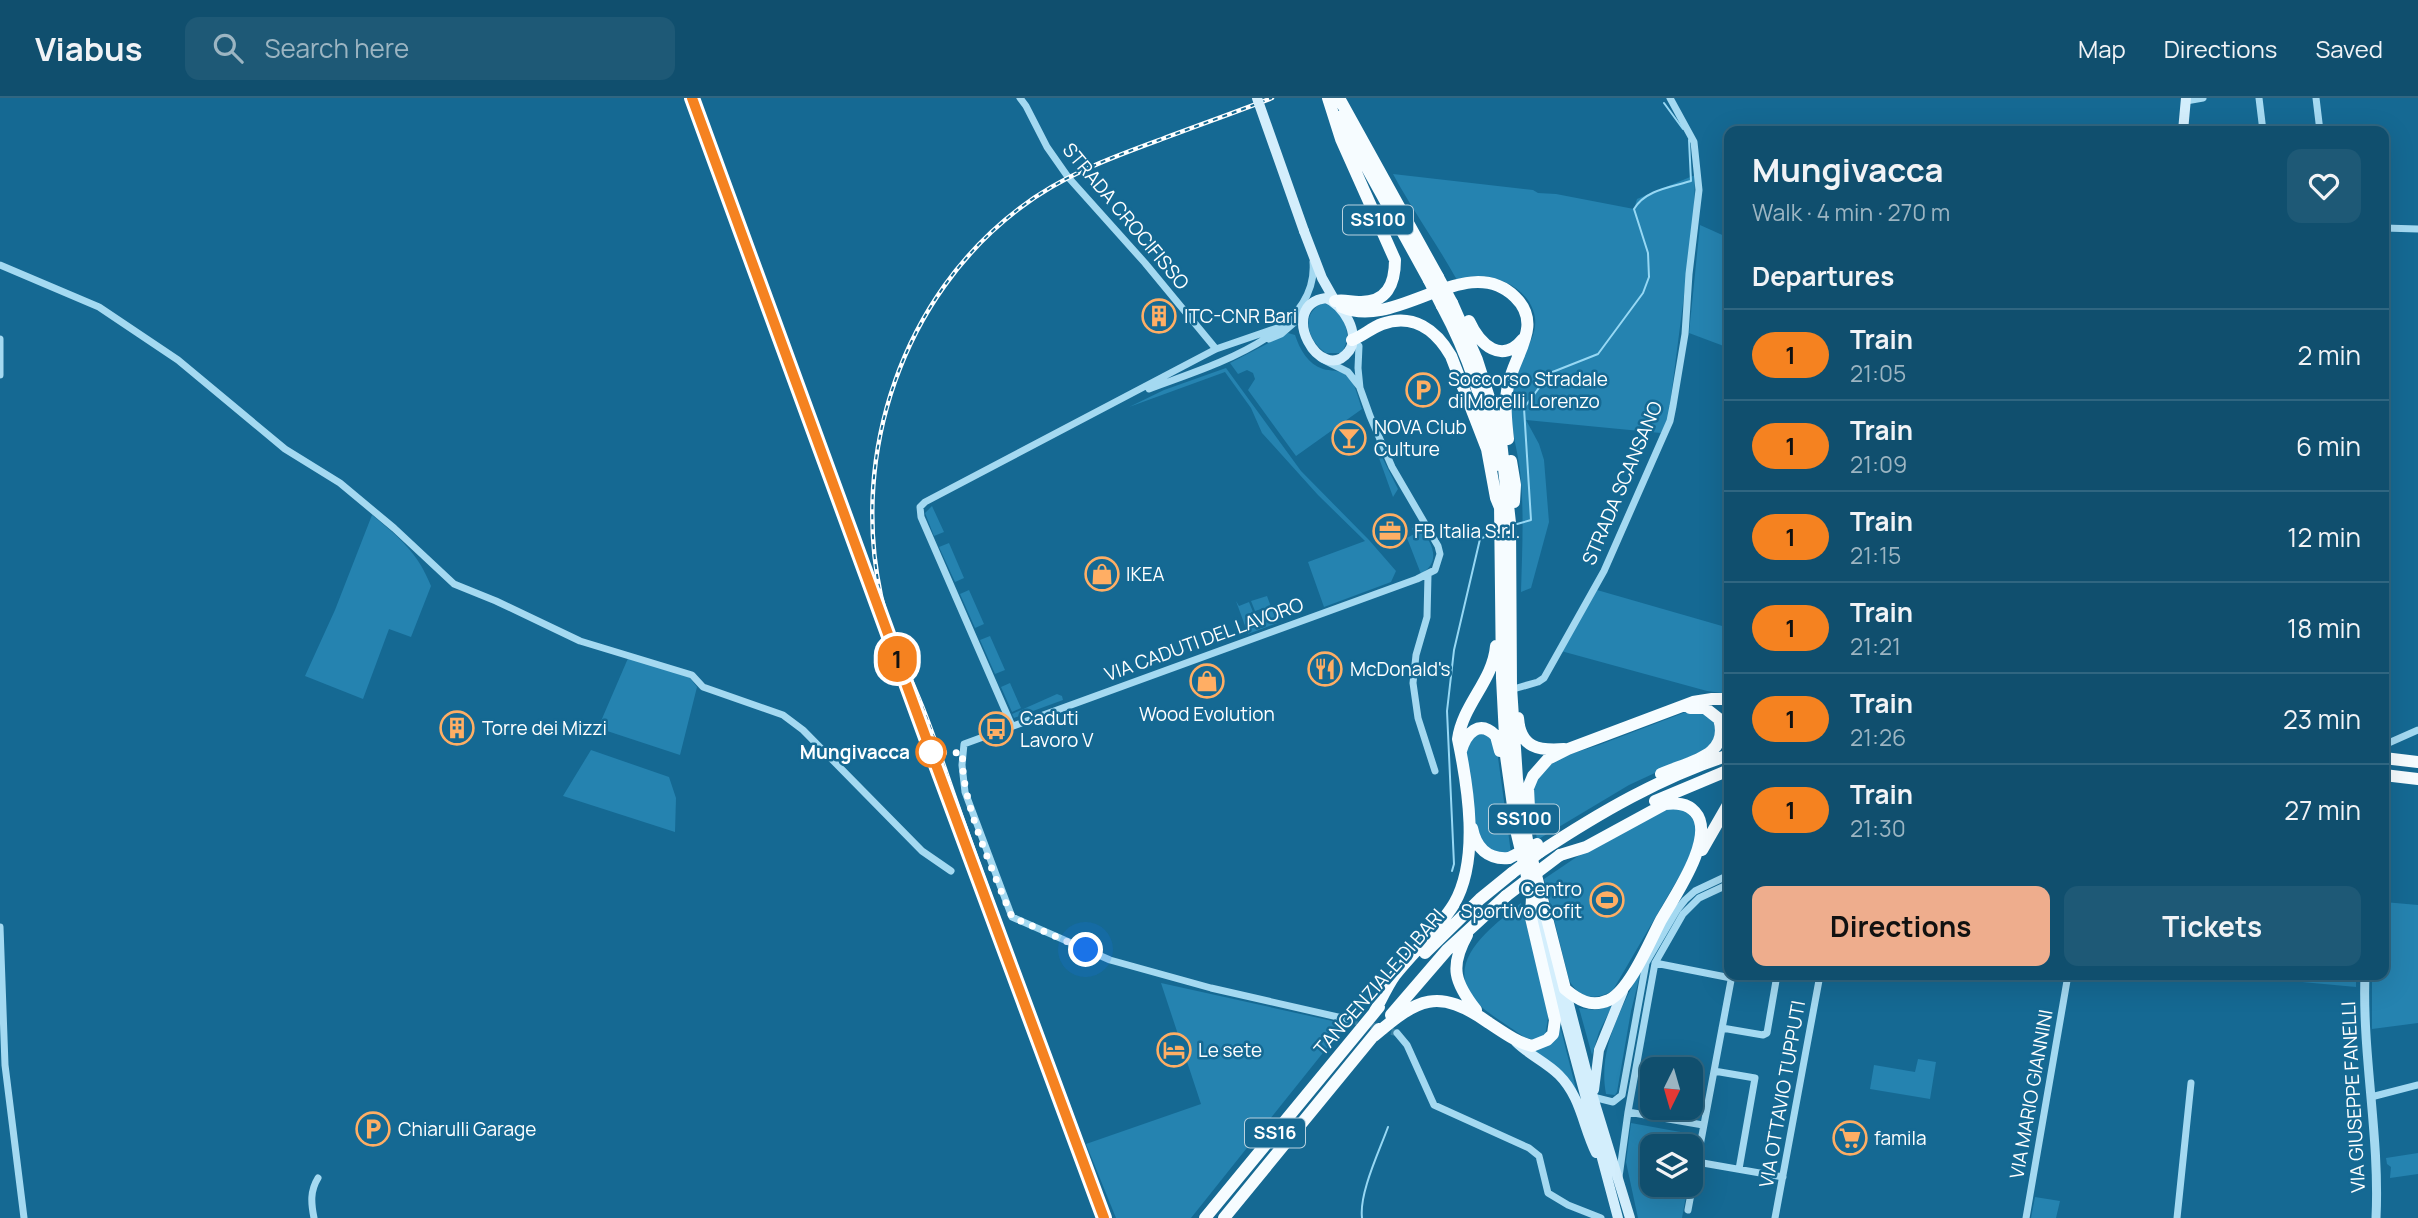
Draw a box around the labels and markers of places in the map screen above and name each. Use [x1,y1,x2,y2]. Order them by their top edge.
building icon: ITC-CNR Bari [1140,297,1178,335]
place label: ITC-CNR Bari [1184,303,1297,329]
place label: Soccorso Stradale di Morelli Lorenzo [1448,366,1608,414]
parking icon: Soccorso Stradale di Morelli Lorenzo [1404,371,1442,409]
place label: NOVA Club Culture [1374,414,1467,462]
bar icon: NOVA Club Culture [1330,419,1368,457]
office icon: FB Italia S.r.l. [1371,512,1409,550]
place label: FB Italia S.r.l. [1414,518,1520,544]
shop icon: IKEA [1083,555,1121,593]
place label: IKEA [1126,561,1165,587]
restaurant icon: McDonald's [1306,650,1344,688]
place label: McDonald's [1350,656,1451,682]
shop icon: Wood Evolution [1188,662,1226,700]
place label: Wood Evolution [1139,701,1275,727]
place label: Caduti Lavoro V [1020,705,1094,753]
building icon: Torre dei Mizzi [438,709,476,747]
bus stop icon: Caduti Lavoro V [977,710,1015,748]
place label: Torre dei Mizzi [482,715,607,741]
marker: Mungivacca [916,737,946,767]
place label: Mungivacca [800,739,910,765]
place label: Centro Sportivo Cofit [1461,876,1582,924]
sports icon: Centro Sportivo Cofit [1588,881,1626,919]
hotel icon: Le sete [1155,1031,1193,1069]
place label: Le sete [1198,1037,1262,1063]
parking icon: Chiarulli Garage [354,1110,392,1148]
place label: Chiarulli Garage [398,1116,536,1142]
supermarket icon: famila [1831,1119,1869,1157]
place label: famila [1874,1125,1927,1151]

